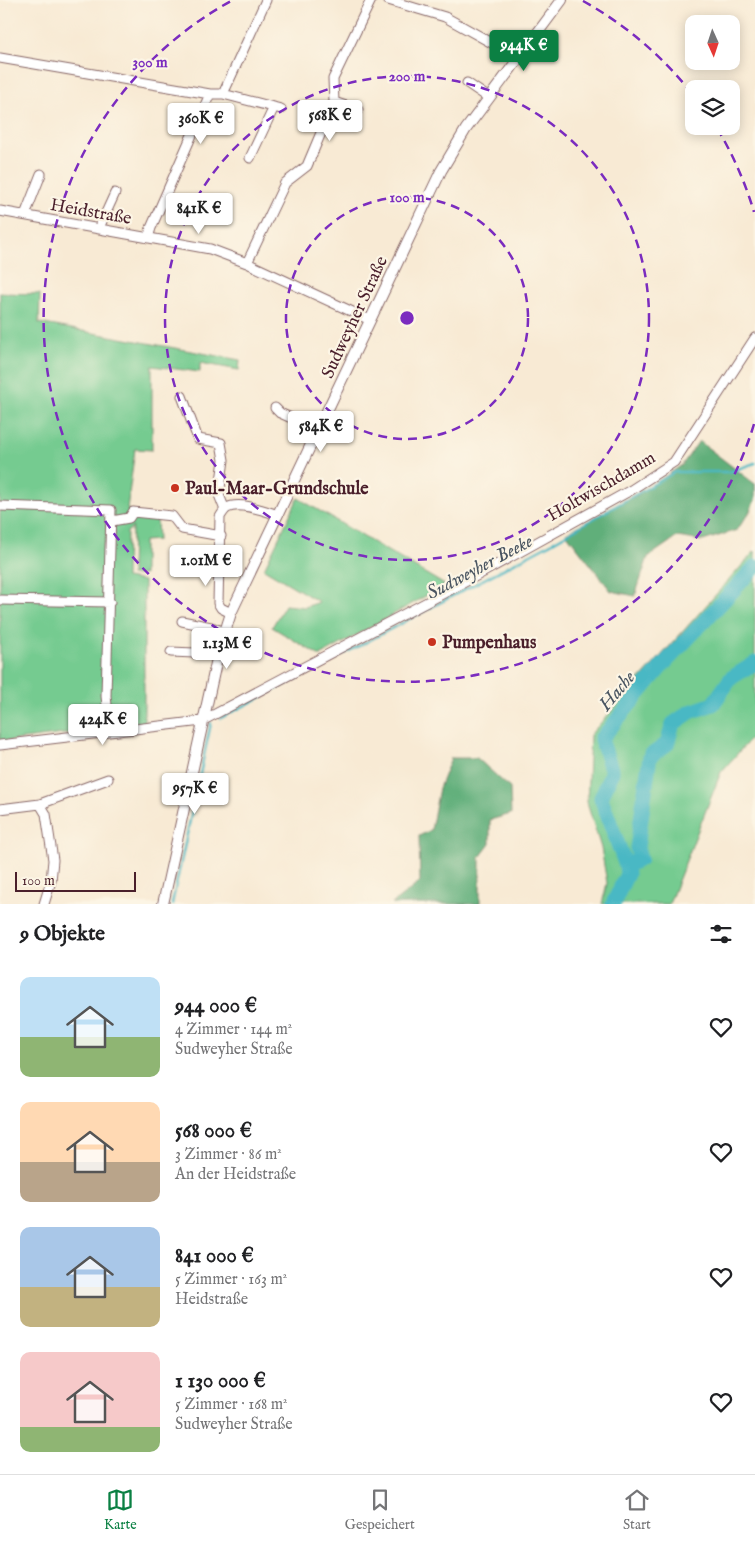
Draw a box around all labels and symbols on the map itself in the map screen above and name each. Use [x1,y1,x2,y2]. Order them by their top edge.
north arrow [685,15,740,70]
pin: 944K € [483,30,565,72]
text: 300 m [132,53,168,72]
text: 200 m [389,67,426,86]
pin: 568K € [289,100,371,142]
pin: 360K € [160,102,242,145]
text: 100 m [389,188,425,207]
pin: 841K € [158,192,240,235]
street label: Heidstraße [48,194,133,231]
street label: Sudweyher Straße [317,253,394,382]
centre of rings [398,309,416,327]
pin: 584K € [280,410,362,453]
street label: Holtwischdamm [543,447,660,528]
place label: Paul-Maar-Grundschule [185,478,369,501]
marker: Paul-Maar-Grundschule [169,482,181,494]
water label: Sudweyher Beeke [423,529,538,606]
pin: 1.01M € [160,544,252,587]
pin: 1.13M € [181,628,273,670]
place label: Pumpenhaus [442,632,537,655]
marker: Pumpenhaus [426,636,438,648]
water label: Hache [593,666,642,717]
pin: 424K € [62,704,144,746]
pin: 957K € [154,772,236,815]
scale bar [15,869,136,892]

